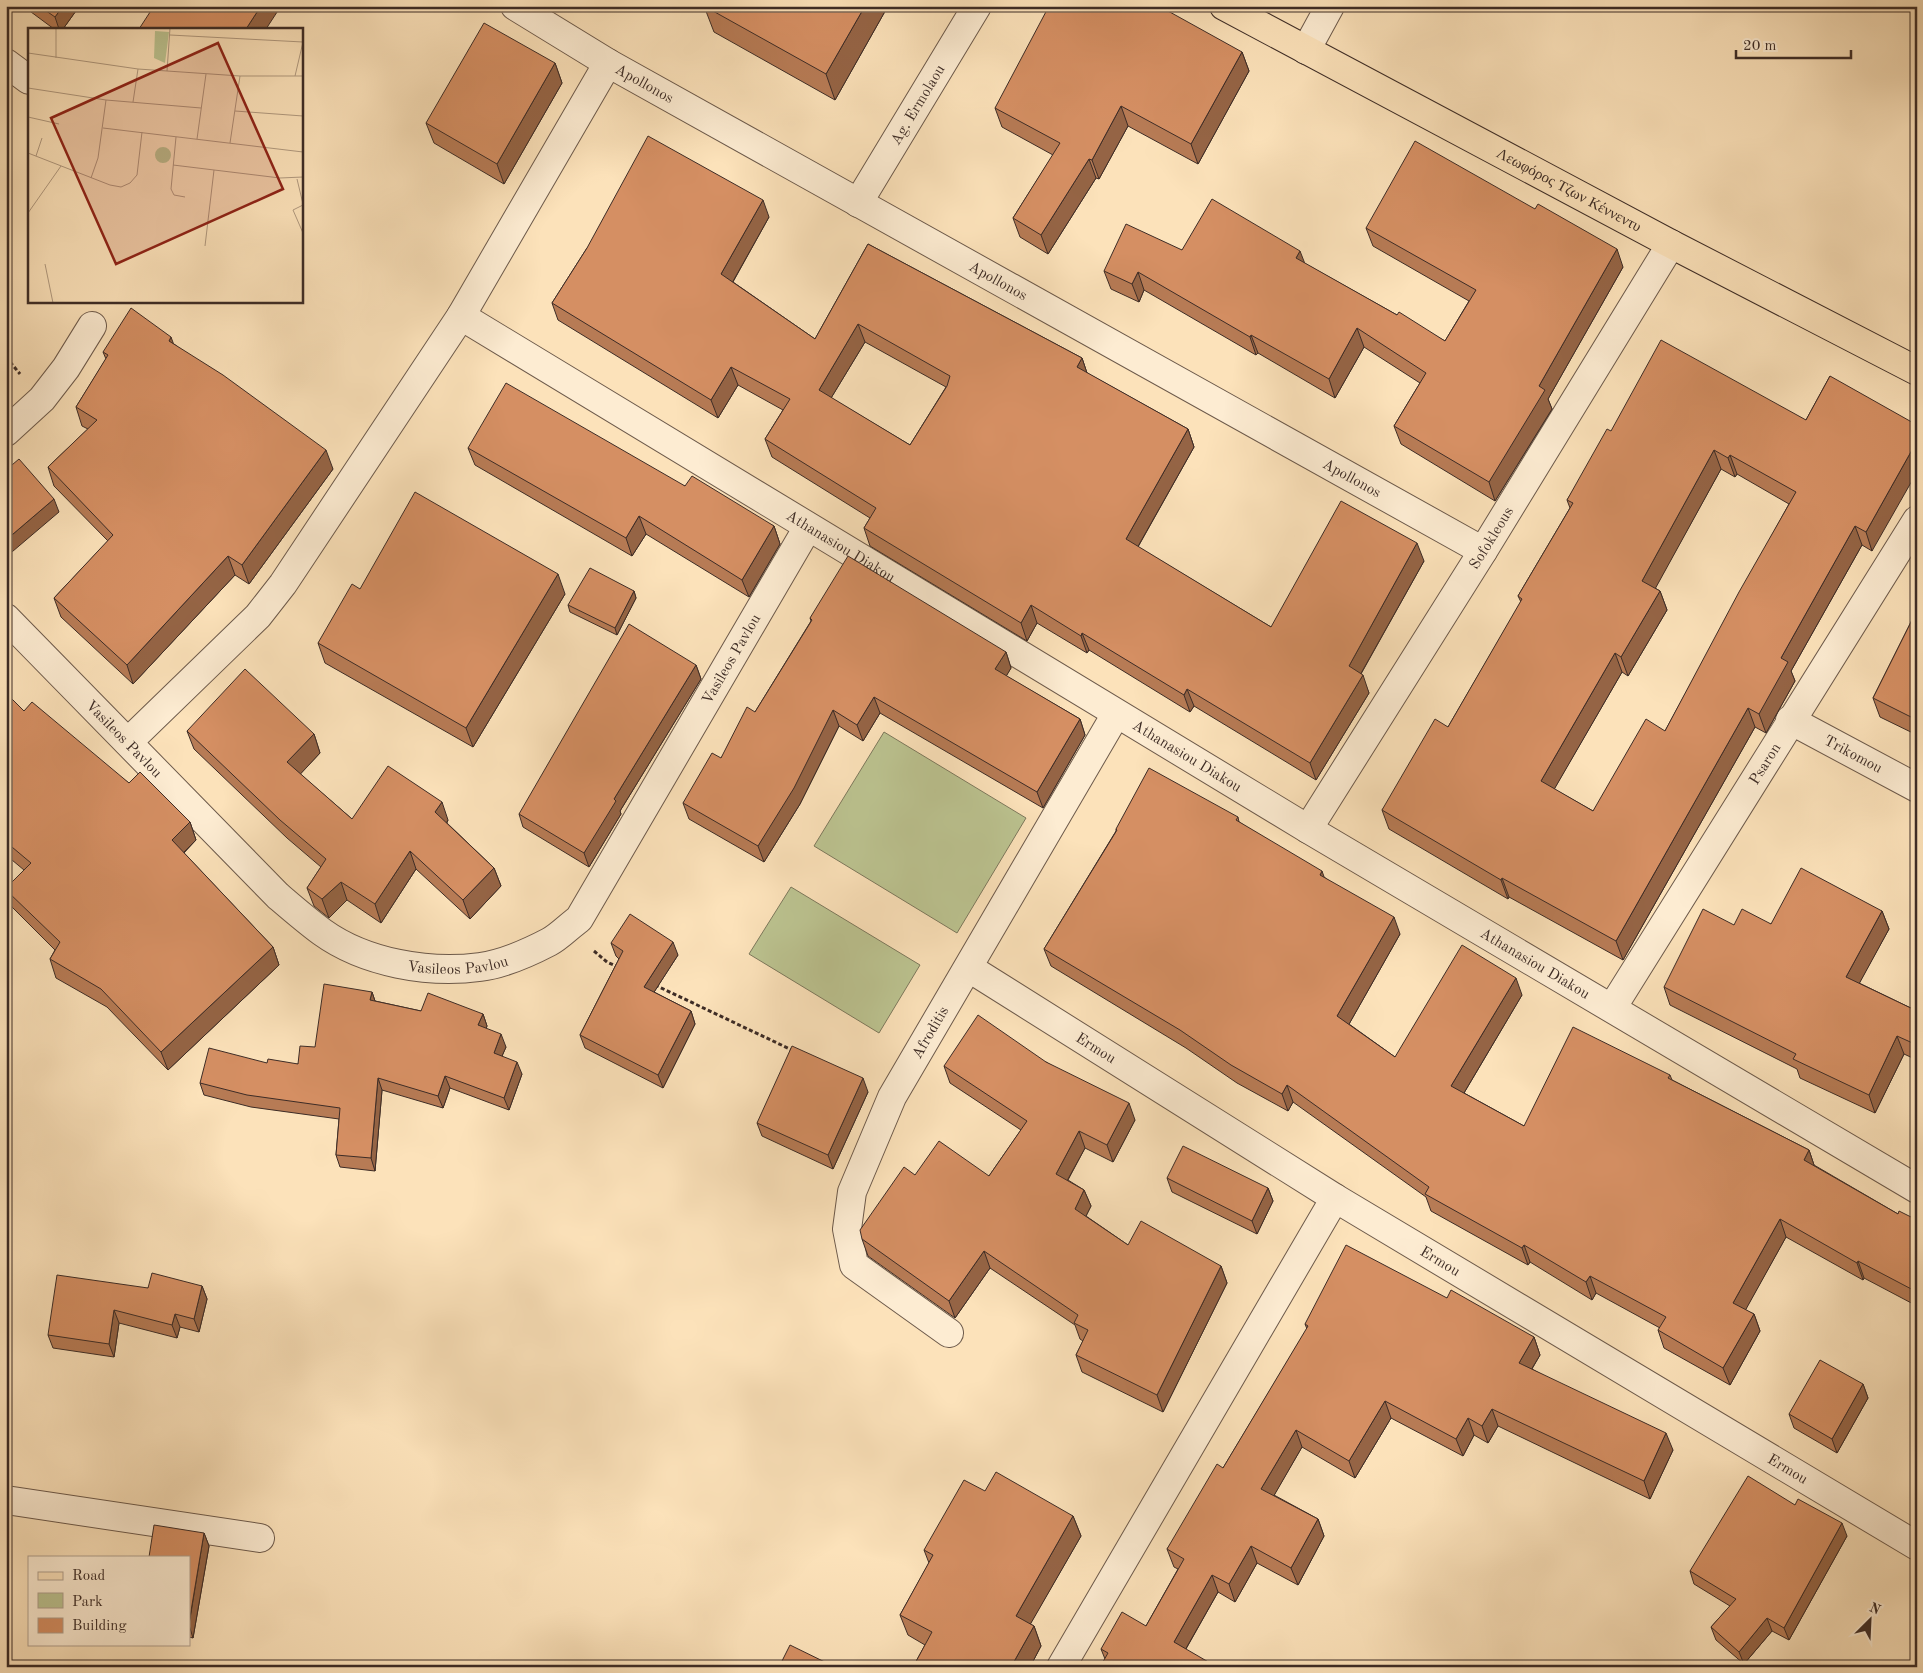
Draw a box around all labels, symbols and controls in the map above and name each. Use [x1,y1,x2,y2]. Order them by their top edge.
inset map [28,28,302,302]
scale bar [1736,28,1850,60]
text: 20 m [1743,39,1777,54]
street label: Apollonos [612,63,676,107]
street label: Ag. Ermolaou [889,63,949,148]
street label: Λεωφόρος Τζων Κέννεντυ [1494,147,1643,236]
street label: Apollonos [966,260,1029,304]
street label: Apollonos [1320,457,1383,501]
street label: Sofokleous [1468,505,1517,572]
street label: Athanasiou Diakou [783,509,897,586]
street label: Vasileos Pavlou [700,612,764,707]
street label: Vasileos Pavlou [82,698,164,781]
street label: Athanasiou Diakou [1129,718,1244,796]
street label: Trikomou [1821,734,1884,777]
street label: Psaron [1747,741,1784,788]
street label: Athanasiou Diakou [1477,926,1592,1003]
street label: Vasileos Pavlou [406,955,510,978]
street label: Afroditis [910,1004,952,1062]
street label: Ermou [1073,1031,1118,1067]
street label: Ermou [1417,1245,1462,1280]
street label: Ermou [1764,1452,1810,1488]
legend [28,1556,190,1646]
text: Road [72,1569,106,1584]
text: Park [72,1595,103,1610]
north arrow [1846,1596,1896,1646]
text: N [1867,1600,1883,1618]
text: Building [72,1619,127,1634]

